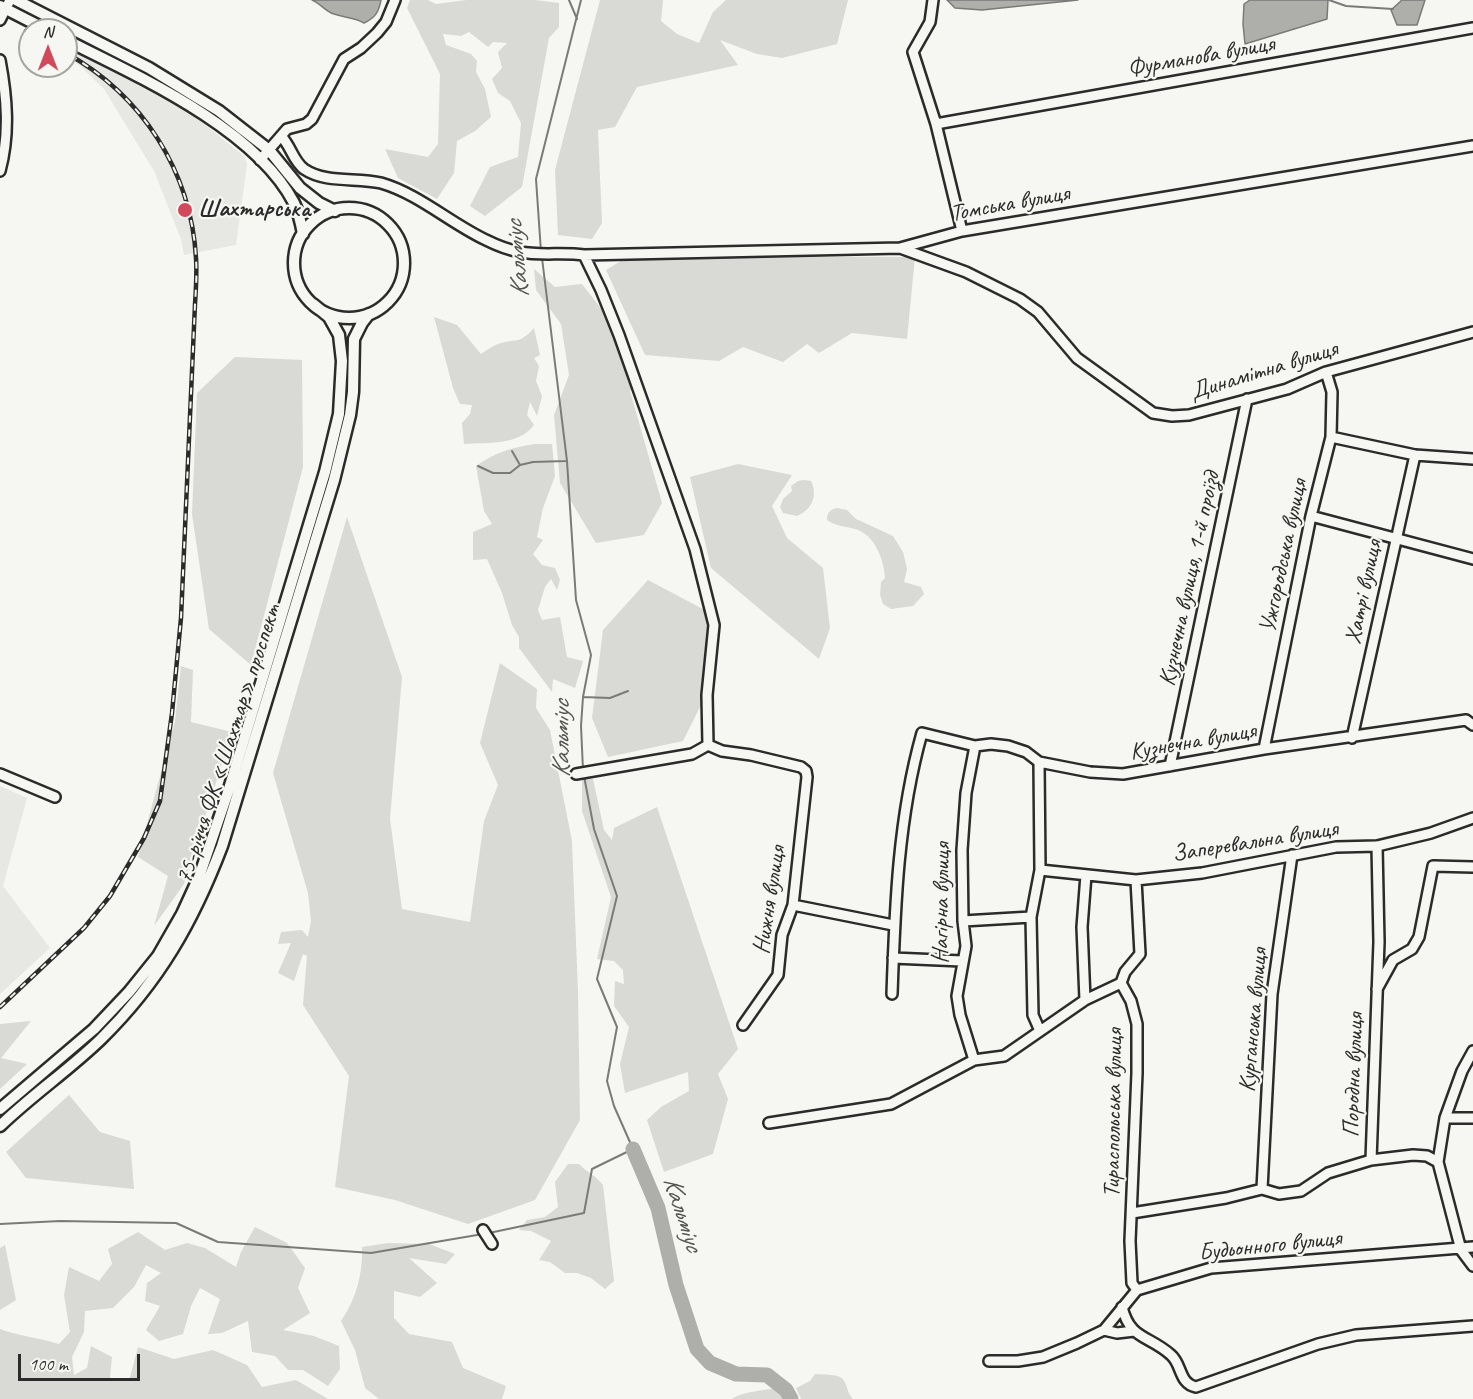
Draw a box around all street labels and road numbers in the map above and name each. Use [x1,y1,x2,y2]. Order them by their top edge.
street label: Фурманова вулиця [1125,30,1277,84]
street label: Томська вулиця [948,179,1072,229]
street label: Динамітна вулиця [1187,335,1341,407]
street label: Кузнечна вулиця, 1-й проїзд [1153,469,1227,689]
street label: Ужгородська вулиця [1254,477,1314,635]
street label: Хатрі вулиця [1339,537,1389,647]
street label: 75-річчя ФК «Шахтар» проспект [170,600,288,888]
street label: Кузнечна вулиця [1128,717,1258,767]
street label: Заперевальна вулиця [1170,815,1340,869]
street label: Нагірна вулиця [927,842,957,964]
street label: Нижня вулиця [747,844,793,956]
street label: Курганська вулиця [1233,947,1275,1093]
street label: Породна вулиця [1337,1012,1371,1138]
street label: Тираспольська вулиця [1098,1028,1130,1198]
street label: Будьонного вулиця [1197,1224,1343,1268]

